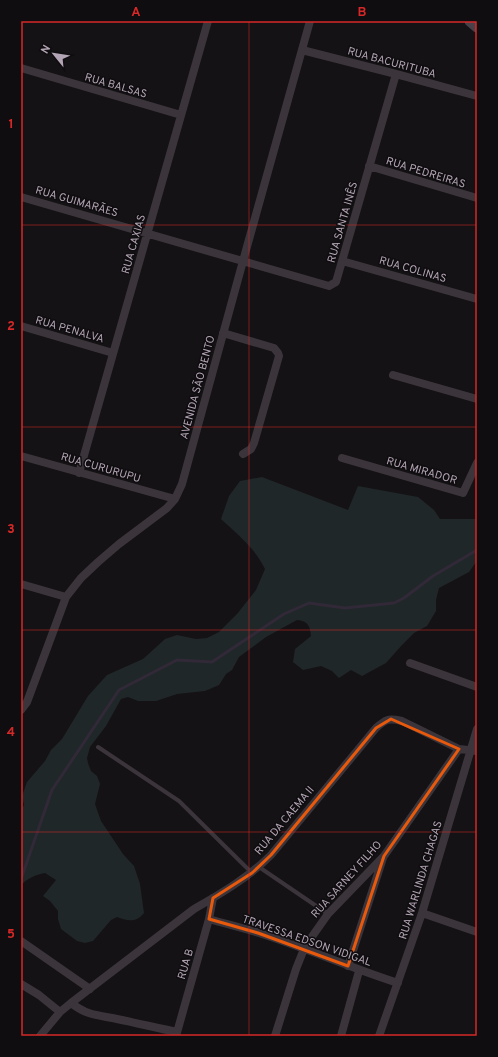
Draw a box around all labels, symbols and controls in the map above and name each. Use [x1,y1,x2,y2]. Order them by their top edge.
text: A [131,5,141,21]
text: B [358,5,367,21]
north arrow [34,34,74,74]
text: N [38,43,54,56]
street label: RUA BACURITUBA [346,44,438,82]
street label: RUA BALSAS [83,70,149,102]
text: 1 [8,117,14,133]
street label: RUA PEDREIRAS [384,154,467,192]
street label: RUA SANTA INÊS [324,180,361,265]
street label: RUA GUIMARÃES [34,183,120,220]
street label: RUA CAXIAS [119,213,149,276]
street label: RUA COLINAS [377,254,448,286]
street label: RUA PENALVA [34,313,106,346]
text: 2 [7,319,15,335]
street label: AVENIDA SÃO BENTO [177,334,219,441]
street label: RUA CURURUPU [59,450,142,486]
street label: RUA MIRADOR [385,454,459,488]
text: 3 [7,522,15,538]
text: 4 [7,725,15,741]
street label: RUA DA CAEMA II [252,783,318,858]
street label: RUA WARLINDA CHAGAS [396,819,446,941]
street label: RUA SARNEY FILHO [308,838,385,921]
street label: TRAVESSA EDSON VIDIGAL [240,912,373,970]
text: 5 [7,927,15,943]
street label: RUA B [175,947,197,981]

